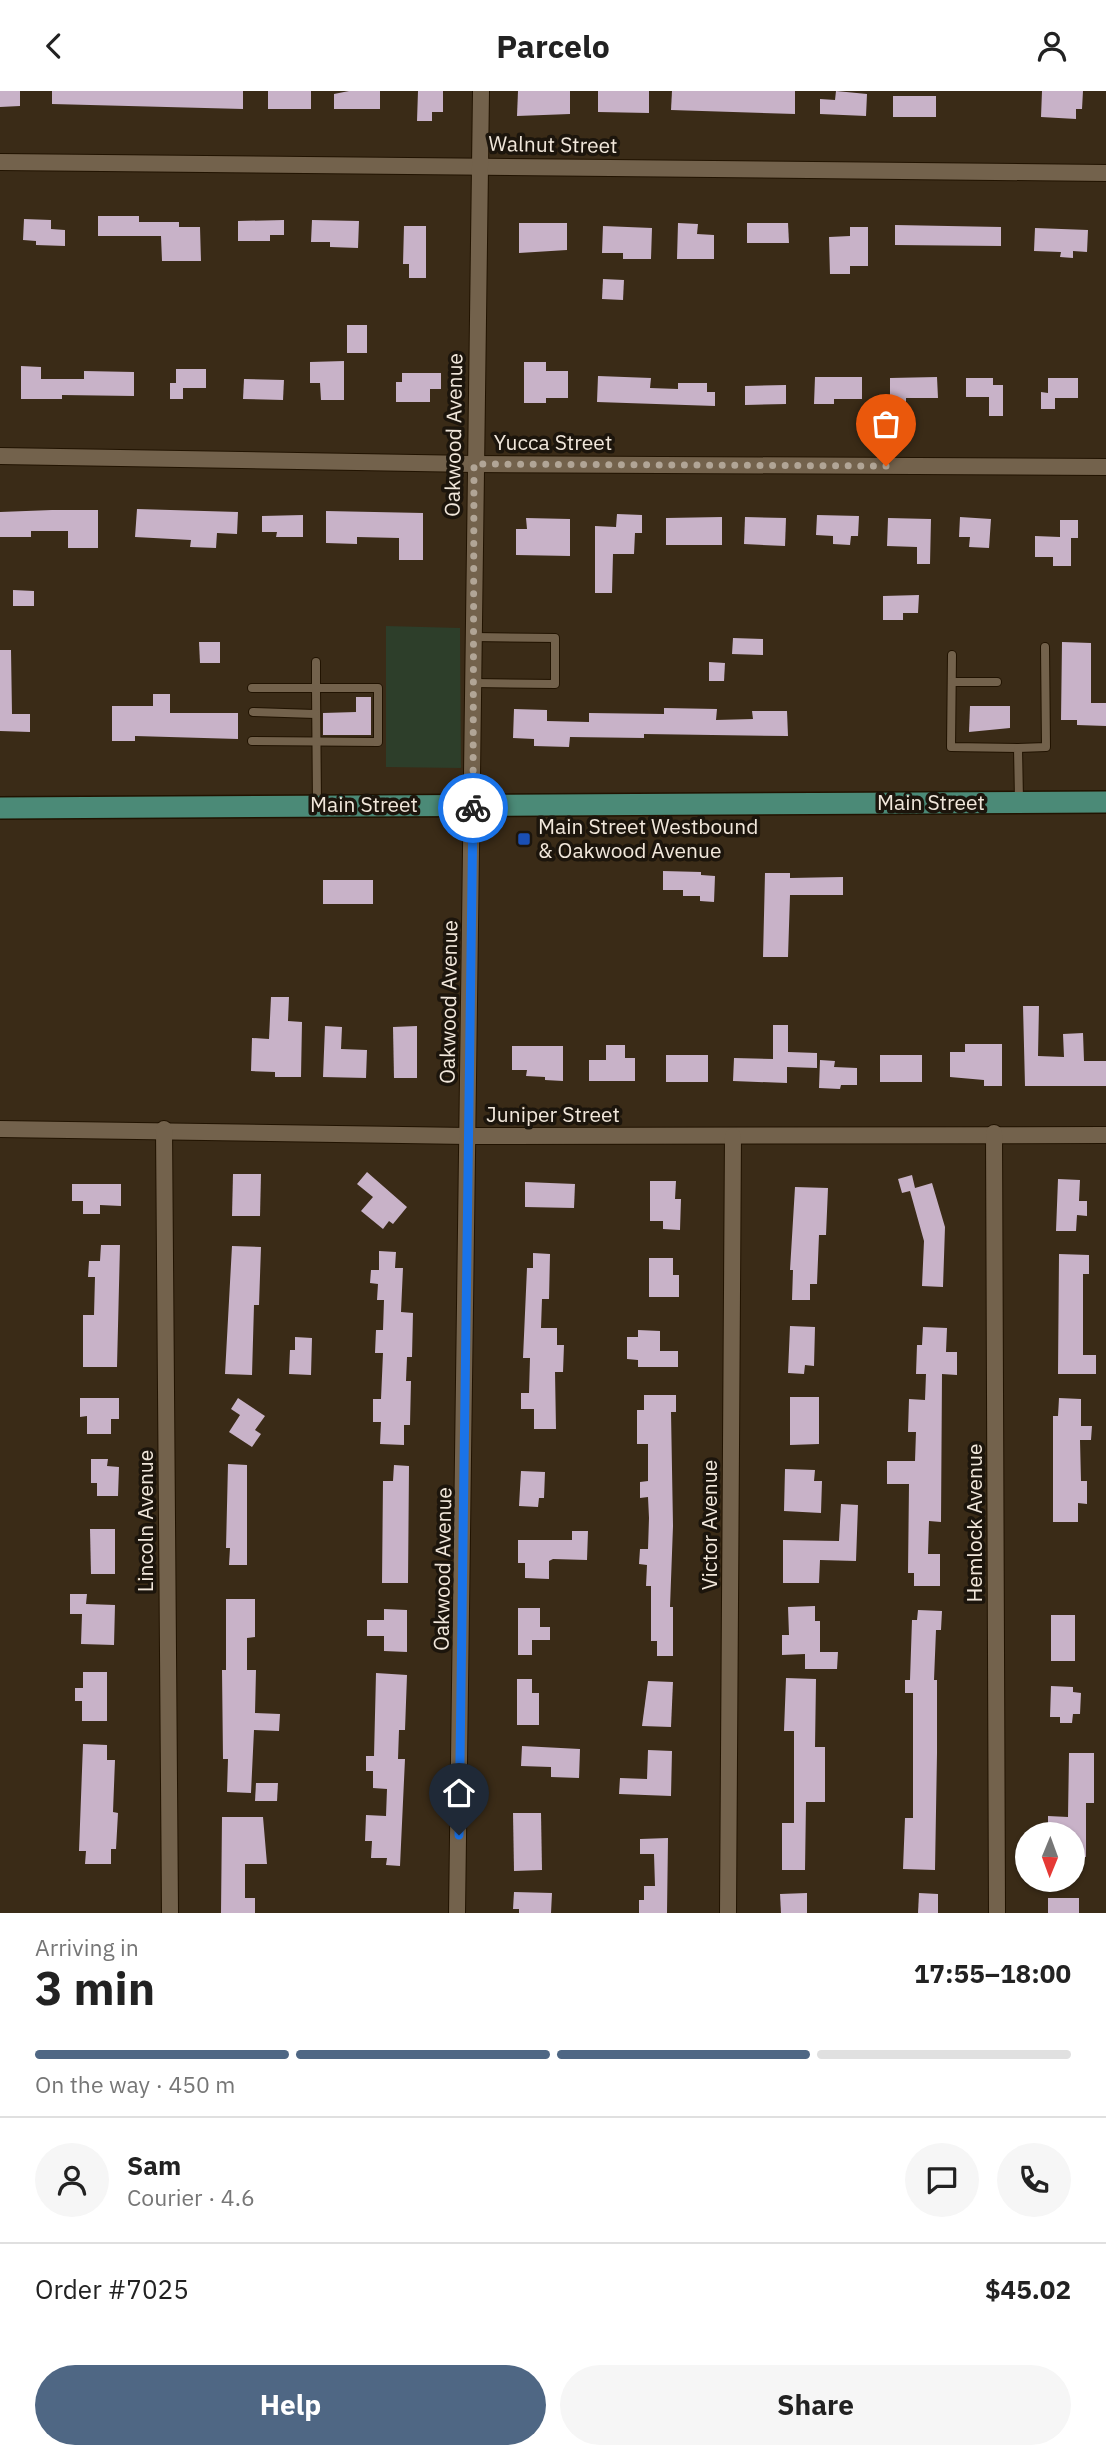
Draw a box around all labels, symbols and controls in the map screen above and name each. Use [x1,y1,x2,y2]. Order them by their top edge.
text: Parcelo [496,25,610,67]
icon: back [35,27,73,65]
icon: person [1033,27,1071,65]
street label: Walnut Street [488,129,618,159]
street label: Oakwood Avenue [438,353,468,517]
pin [856,394,916,466]
icon: bag [867,405,905,443]
street label: Yucca Street [494,428,612,456]
courier [438,773,508,843]
street label: Main Street [877,788,985,816]
icon: bike [454,789,492,827]
street label: Main Street [310,790,418,818]
place label: Main Street Westbound & Oakwood Avenue [538,812,758,864]
marker: Main Street Westbound & Oakwood Avenue [516,831,532,847]
street label: Oakwood Avenue [433,920,463,1084]
street label: Juniper Street [486,1100,620,1128]
street label: Hemlock Avenue [960,1444,988,1602]
street label: Lincoln Avenue [131,1450,159,1592]
street label: Victor Avenue [695,1460,723,1590]
street label: Oakwood Avenue [427,1487,457,1651]
pin [429,1763,489,1835]
icon: home [440,1774,478,1812]
north arrow [1015,1822,1085,1892]
map controls [1015,1822,1085,1892]
text: Arriving in [35,1932,139,1962]
text: 17:55–18:00 [914,1956,1071,1990]
text: 3 min [35,1958,155,2018]
text: On the way · 450 m [35,2069,235,2099]
button: person [35,2143,109,2217]
button: chat [905,2143,979,2217]
button: phone [997,2143,1071,2217]
text: Sam [127,2148,181,2182]
text: Courier · 4.6 [127,2182,255,2212]
text: Order #7025 [35,2272,189,2306]
text: $45.02 [985,2272,1071,2306]
button: Help [35,2365,546,2445]
button: Share [560,2365,1071,2445]

